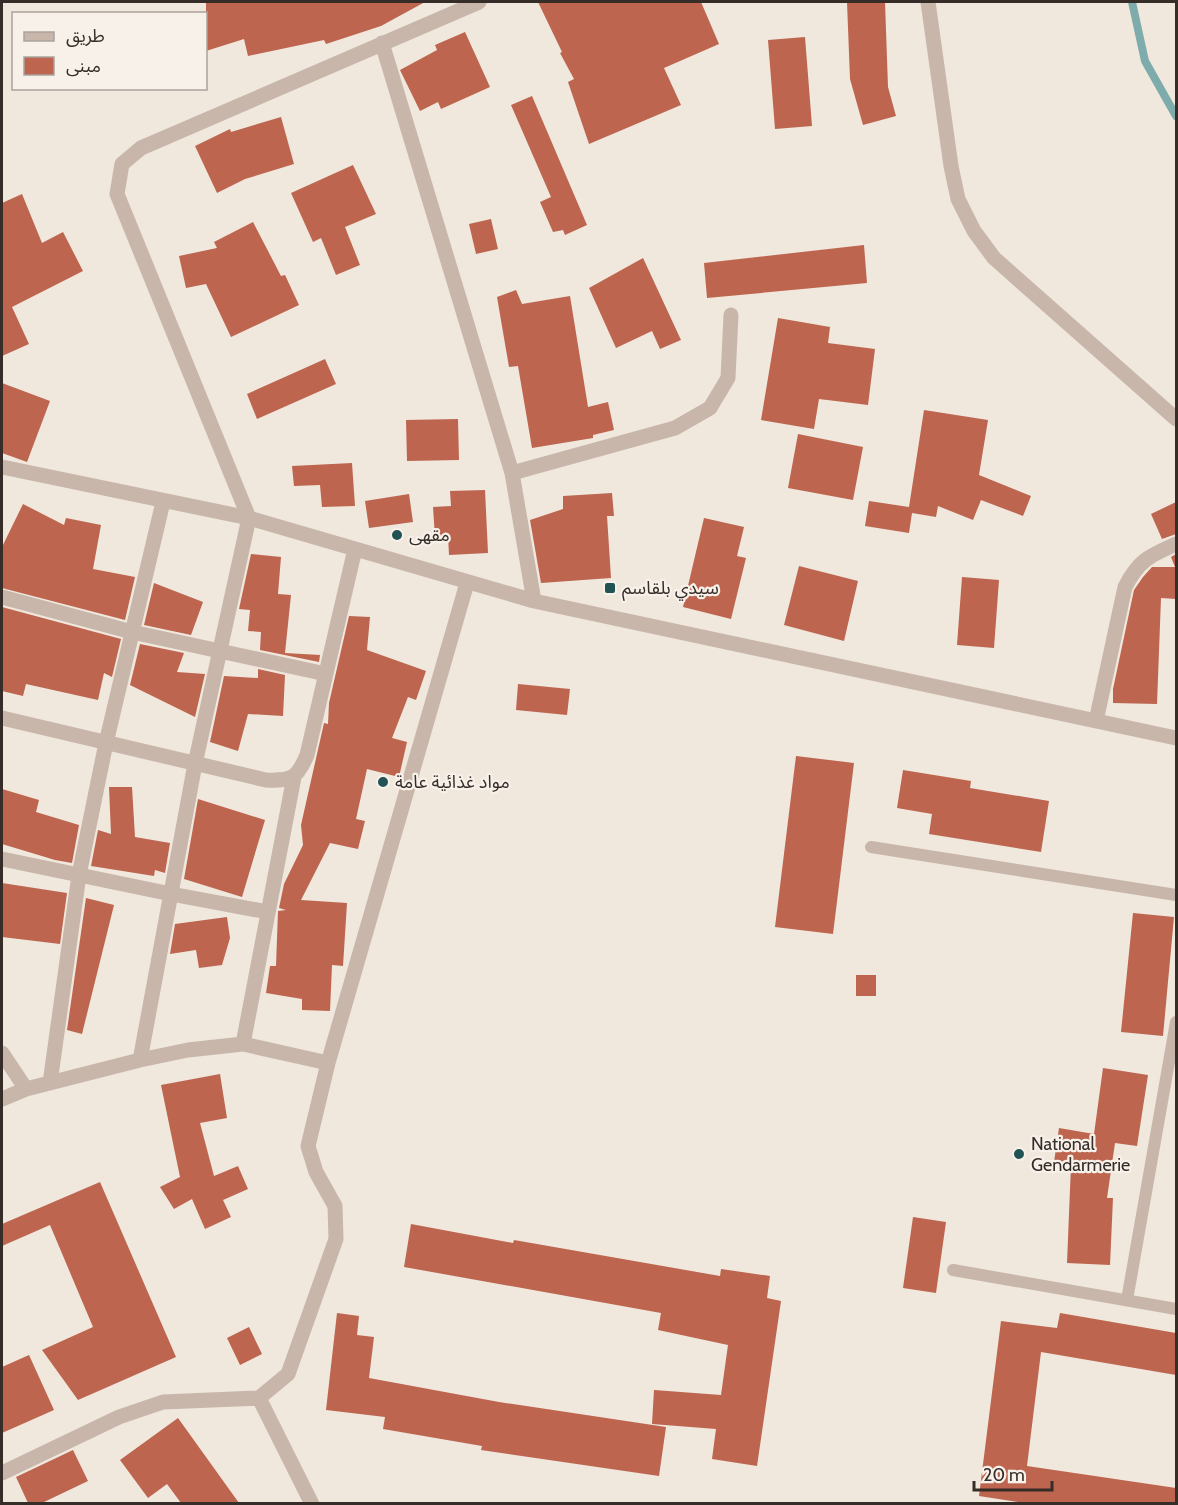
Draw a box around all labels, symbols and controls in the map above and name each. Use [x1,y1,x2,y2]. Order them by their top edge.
legend [12,12,207,90]
text: طريق [66,25,105,47]
text: مبنى [66,55,101,77]
place label: مقهى [409,524,450,546]
marker: مقهى [390,528,404,542]
place label: سيدي بلقاسم [622,577,719,601]
marker: سيدي بلقاسم [603,581,617,595]
place label: مواد غذائية عامة [395,771,510,793]
marker: مواد غذائية عامة [376,775,390,789]
place label: National Gendarmerie [1031,1133,1130,1176]
marker: National Gendarmerie [1012,1147,1026,1161]
scale bar [974,1454,1052,1492]
text: 20 m [983,1464,1025,1486]

